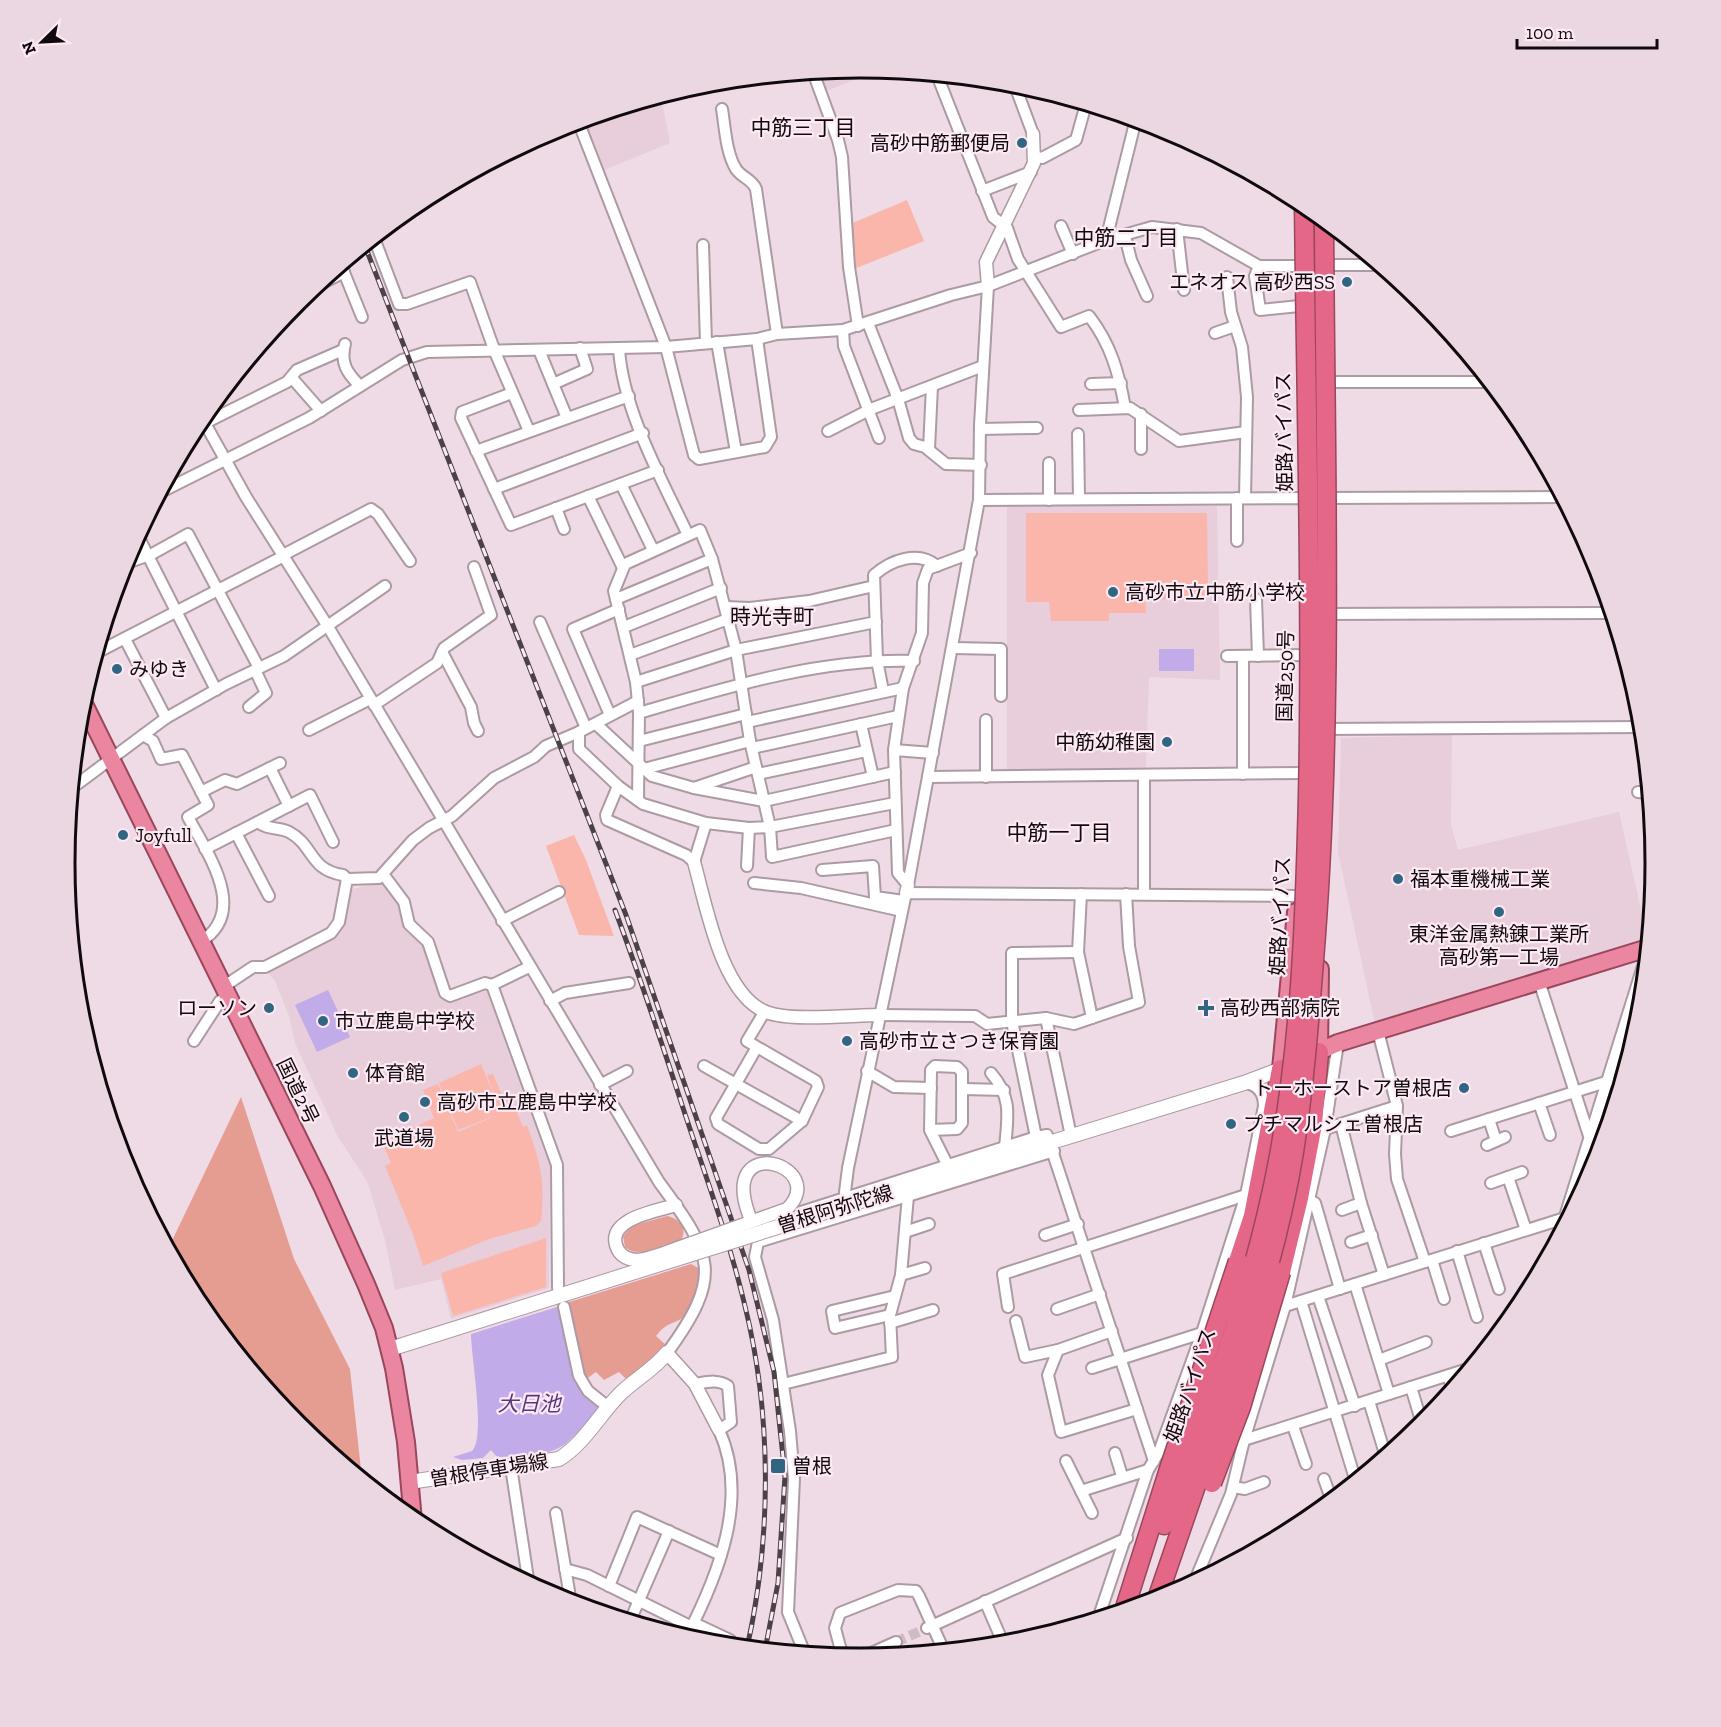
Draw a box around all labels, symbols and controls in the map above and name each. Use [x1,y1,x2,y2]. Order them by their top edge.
north arrow [12,12,72,72]
scale bar [1517,12,1656,50]
text: 100 m [1526,22,1574,44]
text: N [18,38,40,57]
district label: 中筋三丁目 [751,115,856,140]
place label: 高砂中筋郵便局 [870,131,1010,155]
marker: 高砂中筋郵便局 [1015,136,1029,150]
district label: 中筋二丁目 [1074,225,1179,250]
place label: エネオス 高砂西SS [1169,270,1335,294]
marker: エネオス 高砂西SS [1340,275,1354,289]
street label: 姫路バイパス [1271,372,1297,492]
place label: 高砂市立中筋小学校 [1125,580,1305,604]
marker: 高砂市立中筋小学校 [1106,585,1120,599]
district label: 時光寺町 [730,604,814,629]
street label: 国道250号 [1272,630,1298,722]
place label: みゆき [129,657,189,681]
marker: みゆき [110,662,124,676]
place label: 中筋幼稚園 [1055,730,1155,754]
marker: 中筋幼稚園 [1160,735,1174,749]
district label: 中筋一丁目 [1007,820,1112,845]
place label: Joyfull [135,823,192,847]
marker: Joyfull [116,828,130,842]
street label: 姫路バイパス [1265,856,1295,976]
place label: 福本重機械工業 [1410,867,1550,891]
marker: 福本重機械工業 [1391,872,1405,886]
marker: 東洋金属熱錬工業所 高砂第一工場 [1492,905,1506,919]
place label: 東洋金属熱錬工業所 高砂第一工場 [1409,922,1589,969]
place label: ローソン [177,996,257,1020]
place label: 高砂西部病院 [1220,996,1340,1020]
marker: 高砂西部病院 [1197,999,1215,1017]
marker: ローソン [262,1001,276,1015]
place label: 市立鹿島中学校 [335,1009,475,1033]
marker: 市立鹿島中学校 [316,1014,330,1028]
place label: 高砂市立さつき保育園 [859,1029,1059,1053]
marker: 高砂市立さつき保育園 [840,1034,854,1048]
street label: 国道2号 [272,1054,324,1128]
place label: 体育館 [365,1061,425,1085]
marker: 体育館 [346,1066,360,1080]
place label: トーホーストア曽根店 [1253,1076,1452,1100]
marker: トーホーストア曽根店 [1457,1081,1471,1095]
place label: 高砂市立鹿島中学校 [437,1090,617,1114]
marker: 高砂市立鹿島中学校 [418,1095,432,1109]
marker: 武道場 [397,1110,411,1124]
place label: プチマルシェ曽根店 [1243,1112,1423,1136]
marker: プチマルシェ曽根店 [1224,1117,1238,1131]
place label: 武道場 [374,1126,434,1150]
street label: 曽根阿弥陀線 [774,1180,896,1238]
street label: 姫路バイパス [1159,1325,1221,1445]
water label: 大日池 [498,1391,562,1416]
street label: 曽根停車場線 [428,1449,550,1491]
place label: 曽根 [792,1454,832,1478]
marker: 曽根 [769,1457,787,1475]

